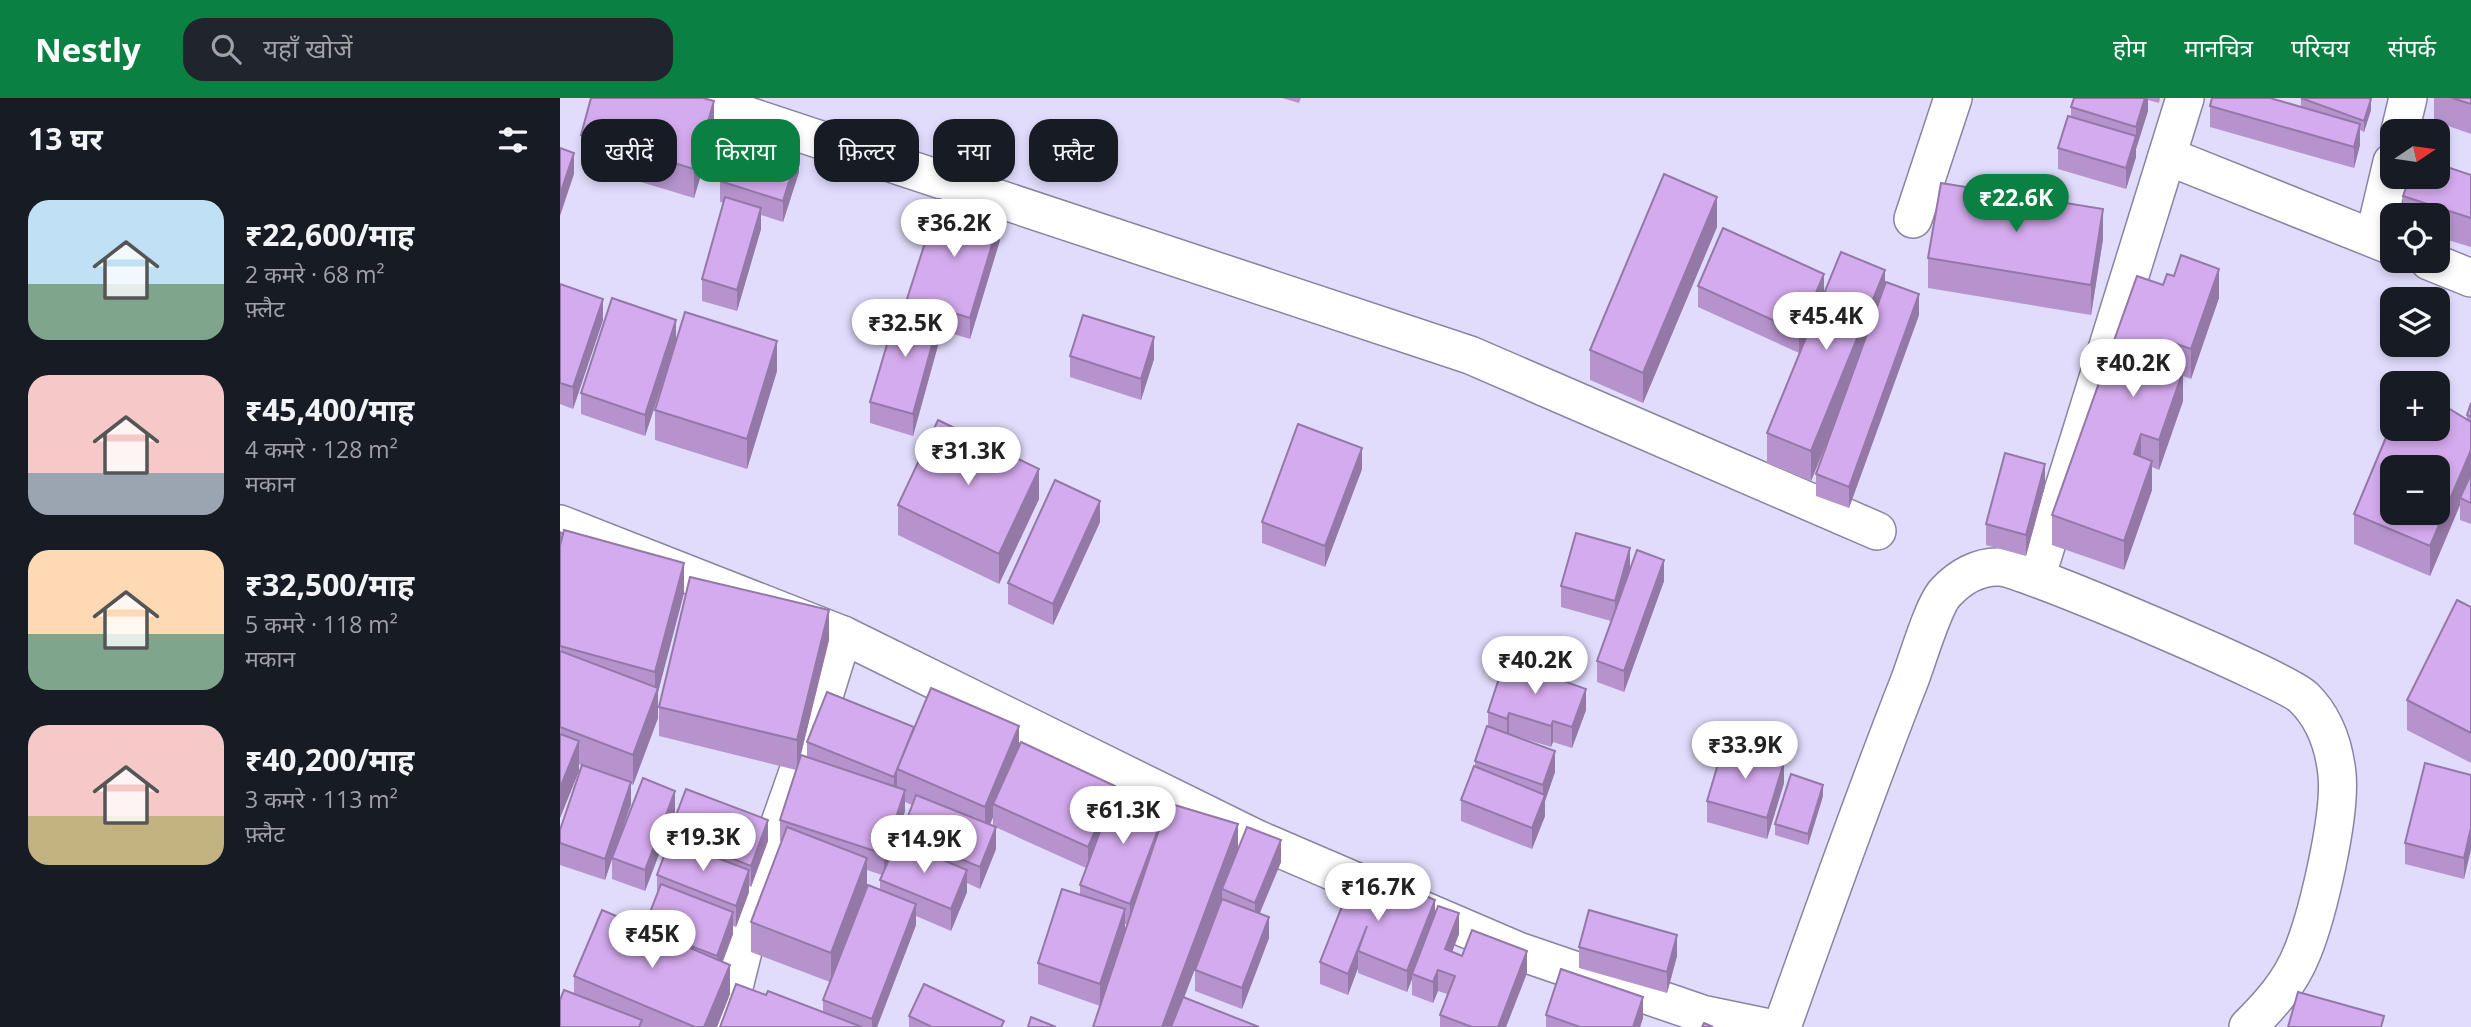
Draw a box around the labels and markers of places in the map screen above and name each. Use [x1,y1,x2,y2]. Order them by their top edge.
pin: ₹22.6K [1959,174,2073,234]
pin: ₹36.2K [897,200,1011,259]
pin: ₹45.4K [1769,292,1883,352]
pin: ₹32.5K [848,300,962,359]
pin: ₹40.2K [2076,340,2190,399]
pin: ₹31.3K [911,428,1025,487]
pin: ₹40.2K [1478,636,1592,696]
pin: ₹33.9K [1688,722,1802,781]
pin: ₹61.3K [1066,786,1180,846]
pin: ₹19.3K [646,814,760,873]
pin: ₹14.9K [867,816,981,875]
pin: ₹16.7K [1321,864,1435,923]
pin: ₹45K [611,910,693,970]

